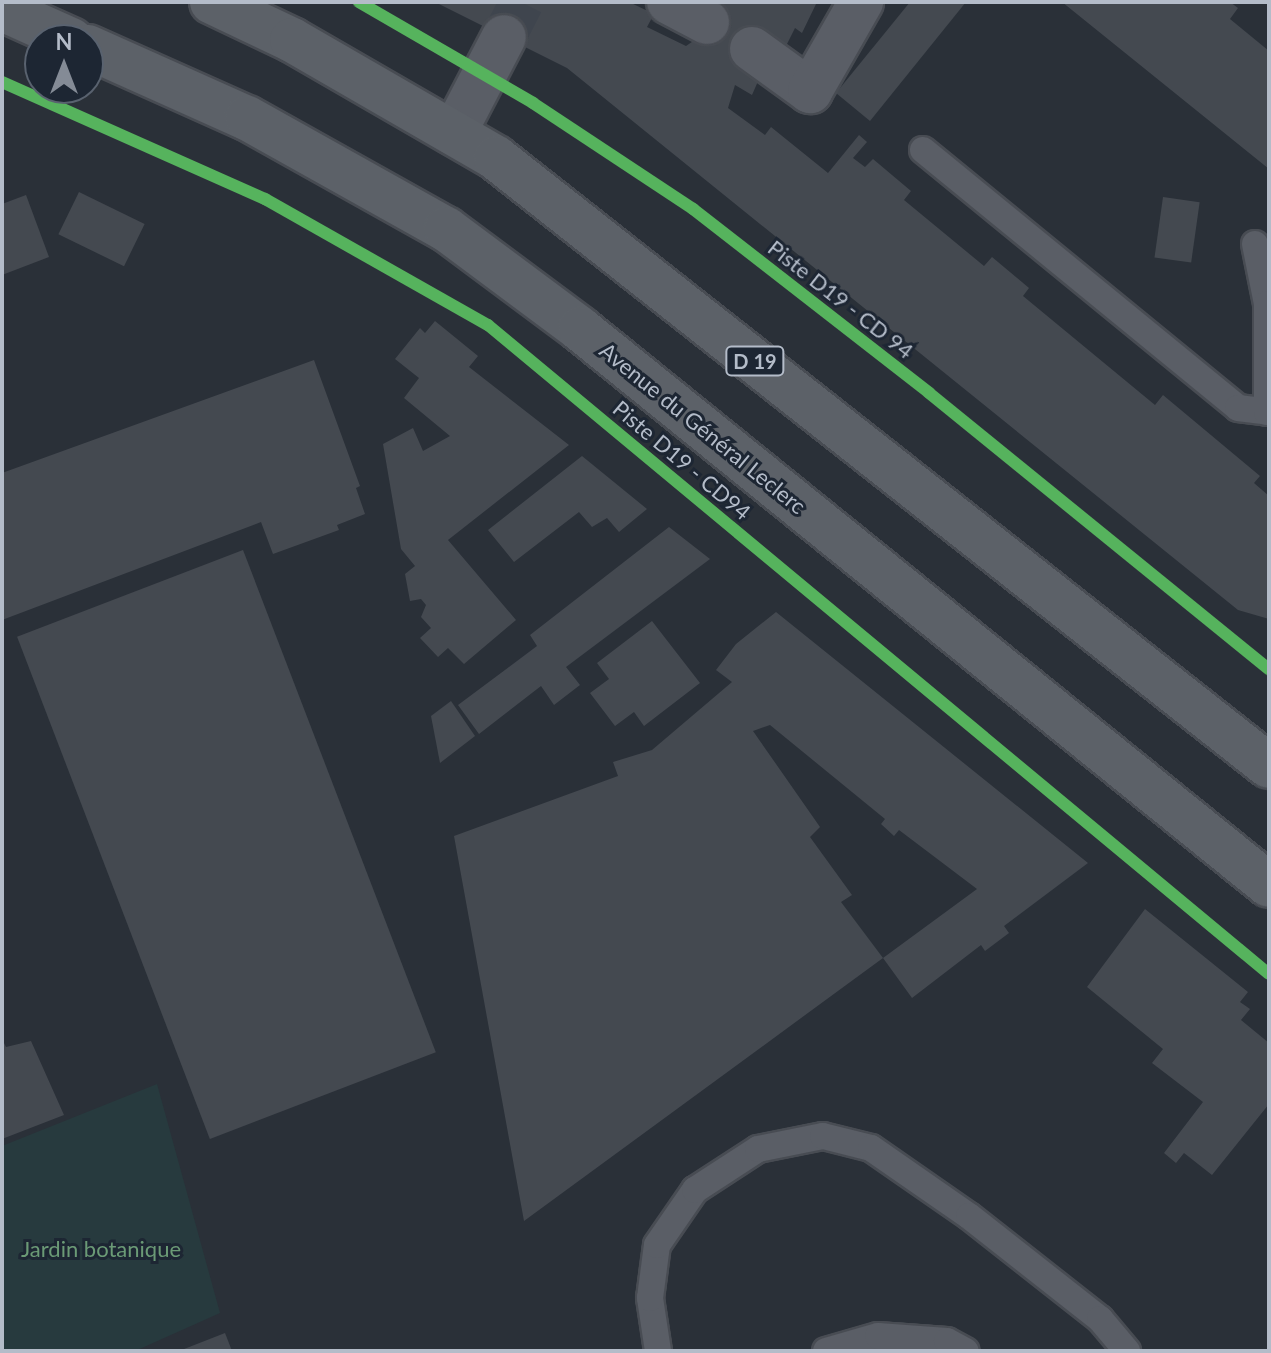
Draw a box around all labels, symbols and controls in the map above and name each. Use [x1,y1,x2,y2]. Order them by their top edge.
north arrow [24,24,104,104]
text: N [56,28,72,55]
street label: Piste D19 - CD 94 [763,234,919,364]
street label: Avenue du Général Leclerc [595,337,811,519]
road number: D 19 [725,345,785,377]
street label: Piste D19 - CD94 [608,395,756,525]
park label: Jardin botanique [21,1236,181,1262]

